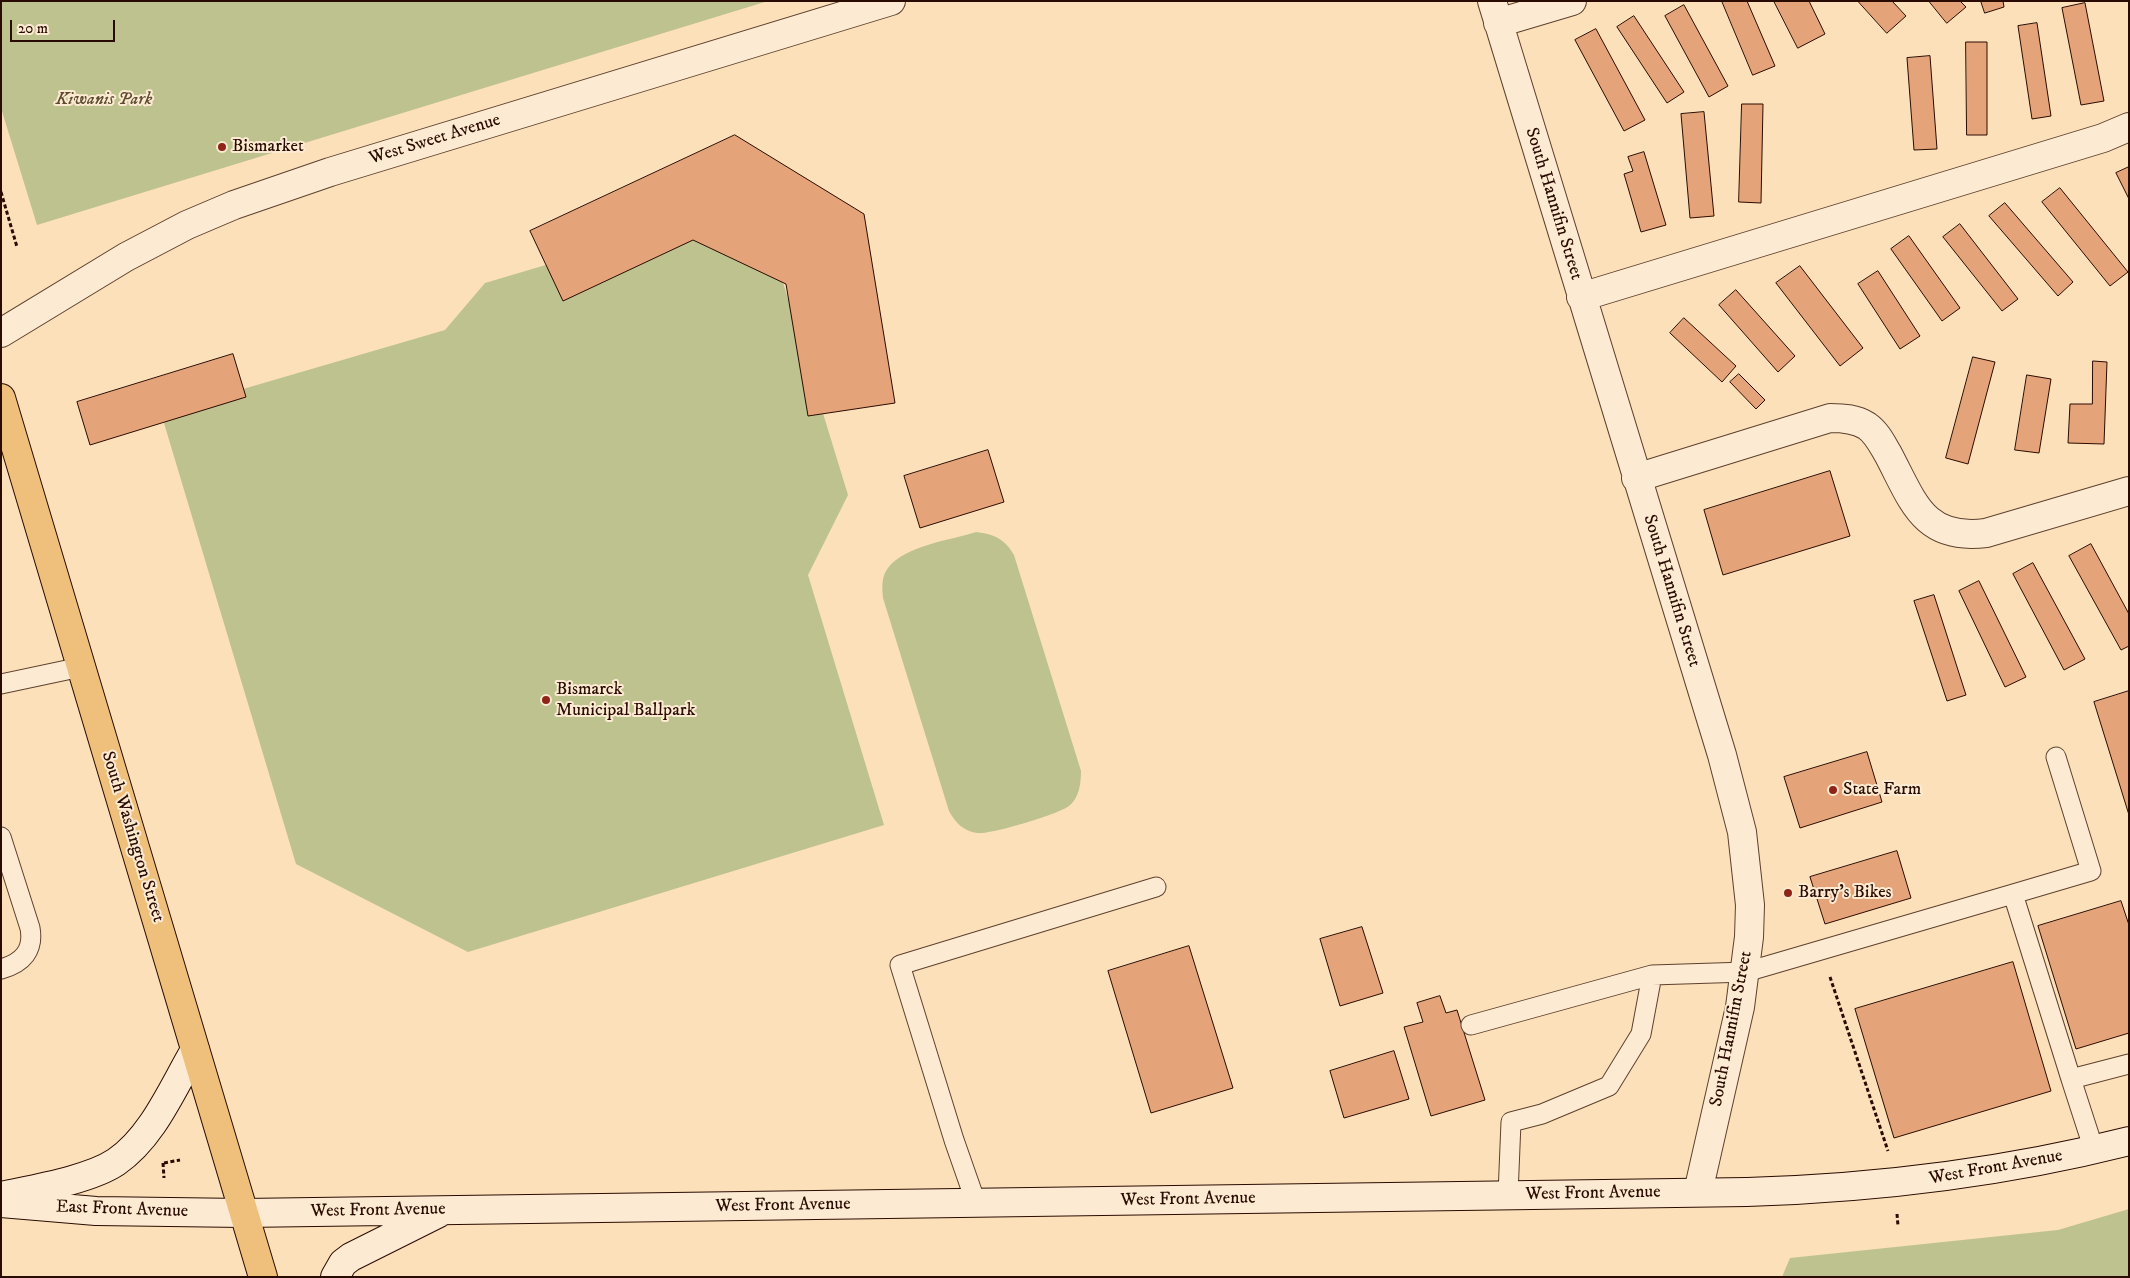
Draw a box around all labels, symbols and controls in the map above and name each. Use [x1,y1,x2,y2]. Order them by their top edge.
scale bar [12,10,118,42]
text: 20 m [18,19,48,38]
park label: Kiwanis Park [56,89,152,111]
street label: West Sweet Avenue [367,110,503,170]
street label: South Hannifin Street [1520,125,1586,283]
place label: Bismarket [232,136,304,158]
marker: Bismarket [216,141,228,153]
street label: South Hannifin Street [1638,512,1704,670]
place label: Bismarck Municipal Ballpark [556,679,695,722]
marker: Bismarck Municipal Ballpark [540,694,552,706]
street label: South Washington Street [96,749,168,925]
place label: State Farm [1843,779,1921,801]
marker: State Farm [1827,784,1839,796]
place label: Barry's Bikes [1798,882,1892,904]
marker: Barry's Bikes [1782,887,1794,899]
street label: South Hannifin Street [1706,949,1758,1109]
street label: West Front Avenue [1928,1146,2064,1190]
street label: West Front Avenue [1525,1182,1661,1206]
street label: West Front Avenue [1120,1188,1256,1212]
street label: West Front Avenue [715,1194,851,1218]
street label: East Front Avenue [55,1197,189,1223]
street label: West Front Avenue [310,1199,446,1223]

